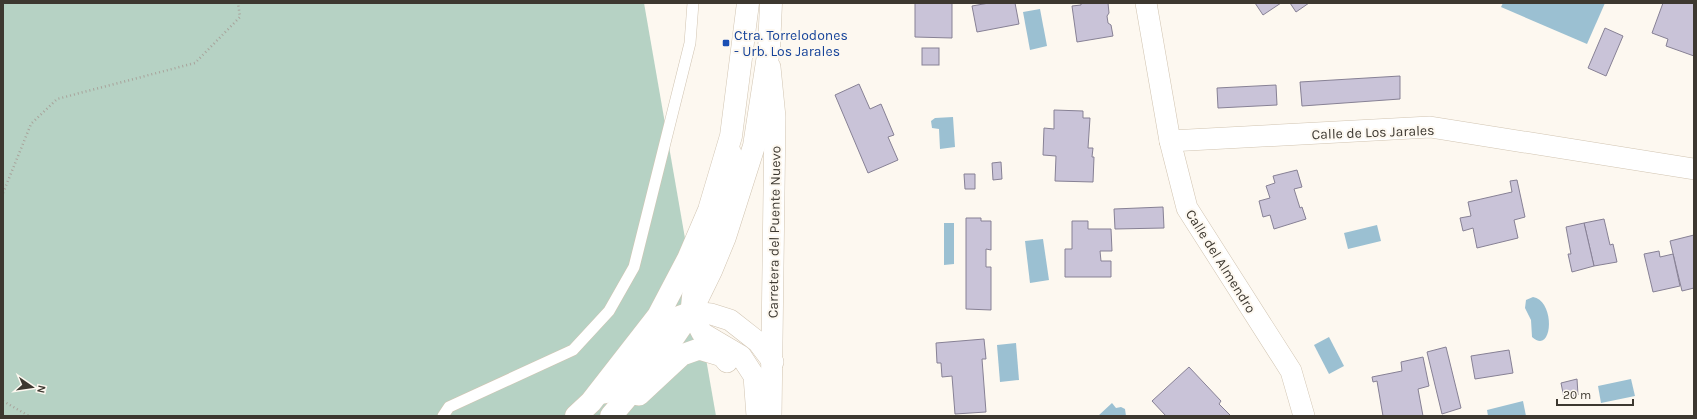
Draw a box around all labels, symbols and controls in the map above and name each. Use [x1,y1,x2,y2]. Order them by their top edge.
place label: Ctra. Torrelodones - Urb. Los Jarales [734,27,848,60]
marker: Ctra. Torrelodones - Urb. Los Jarales [721,38,731,48]
street label: Calle de Los Jarales [1311,122,1435,143]
street label: Carretera del Puente Nuevo [764,146,785,318]
street label: Calle del Almendro [1182,206,1259,316]
north arrow [12,367,52,407]
scale bar [1557,381,1633,407]
text: N [34,384,48,394]
text: 20 m [1563,388,1591,402]

